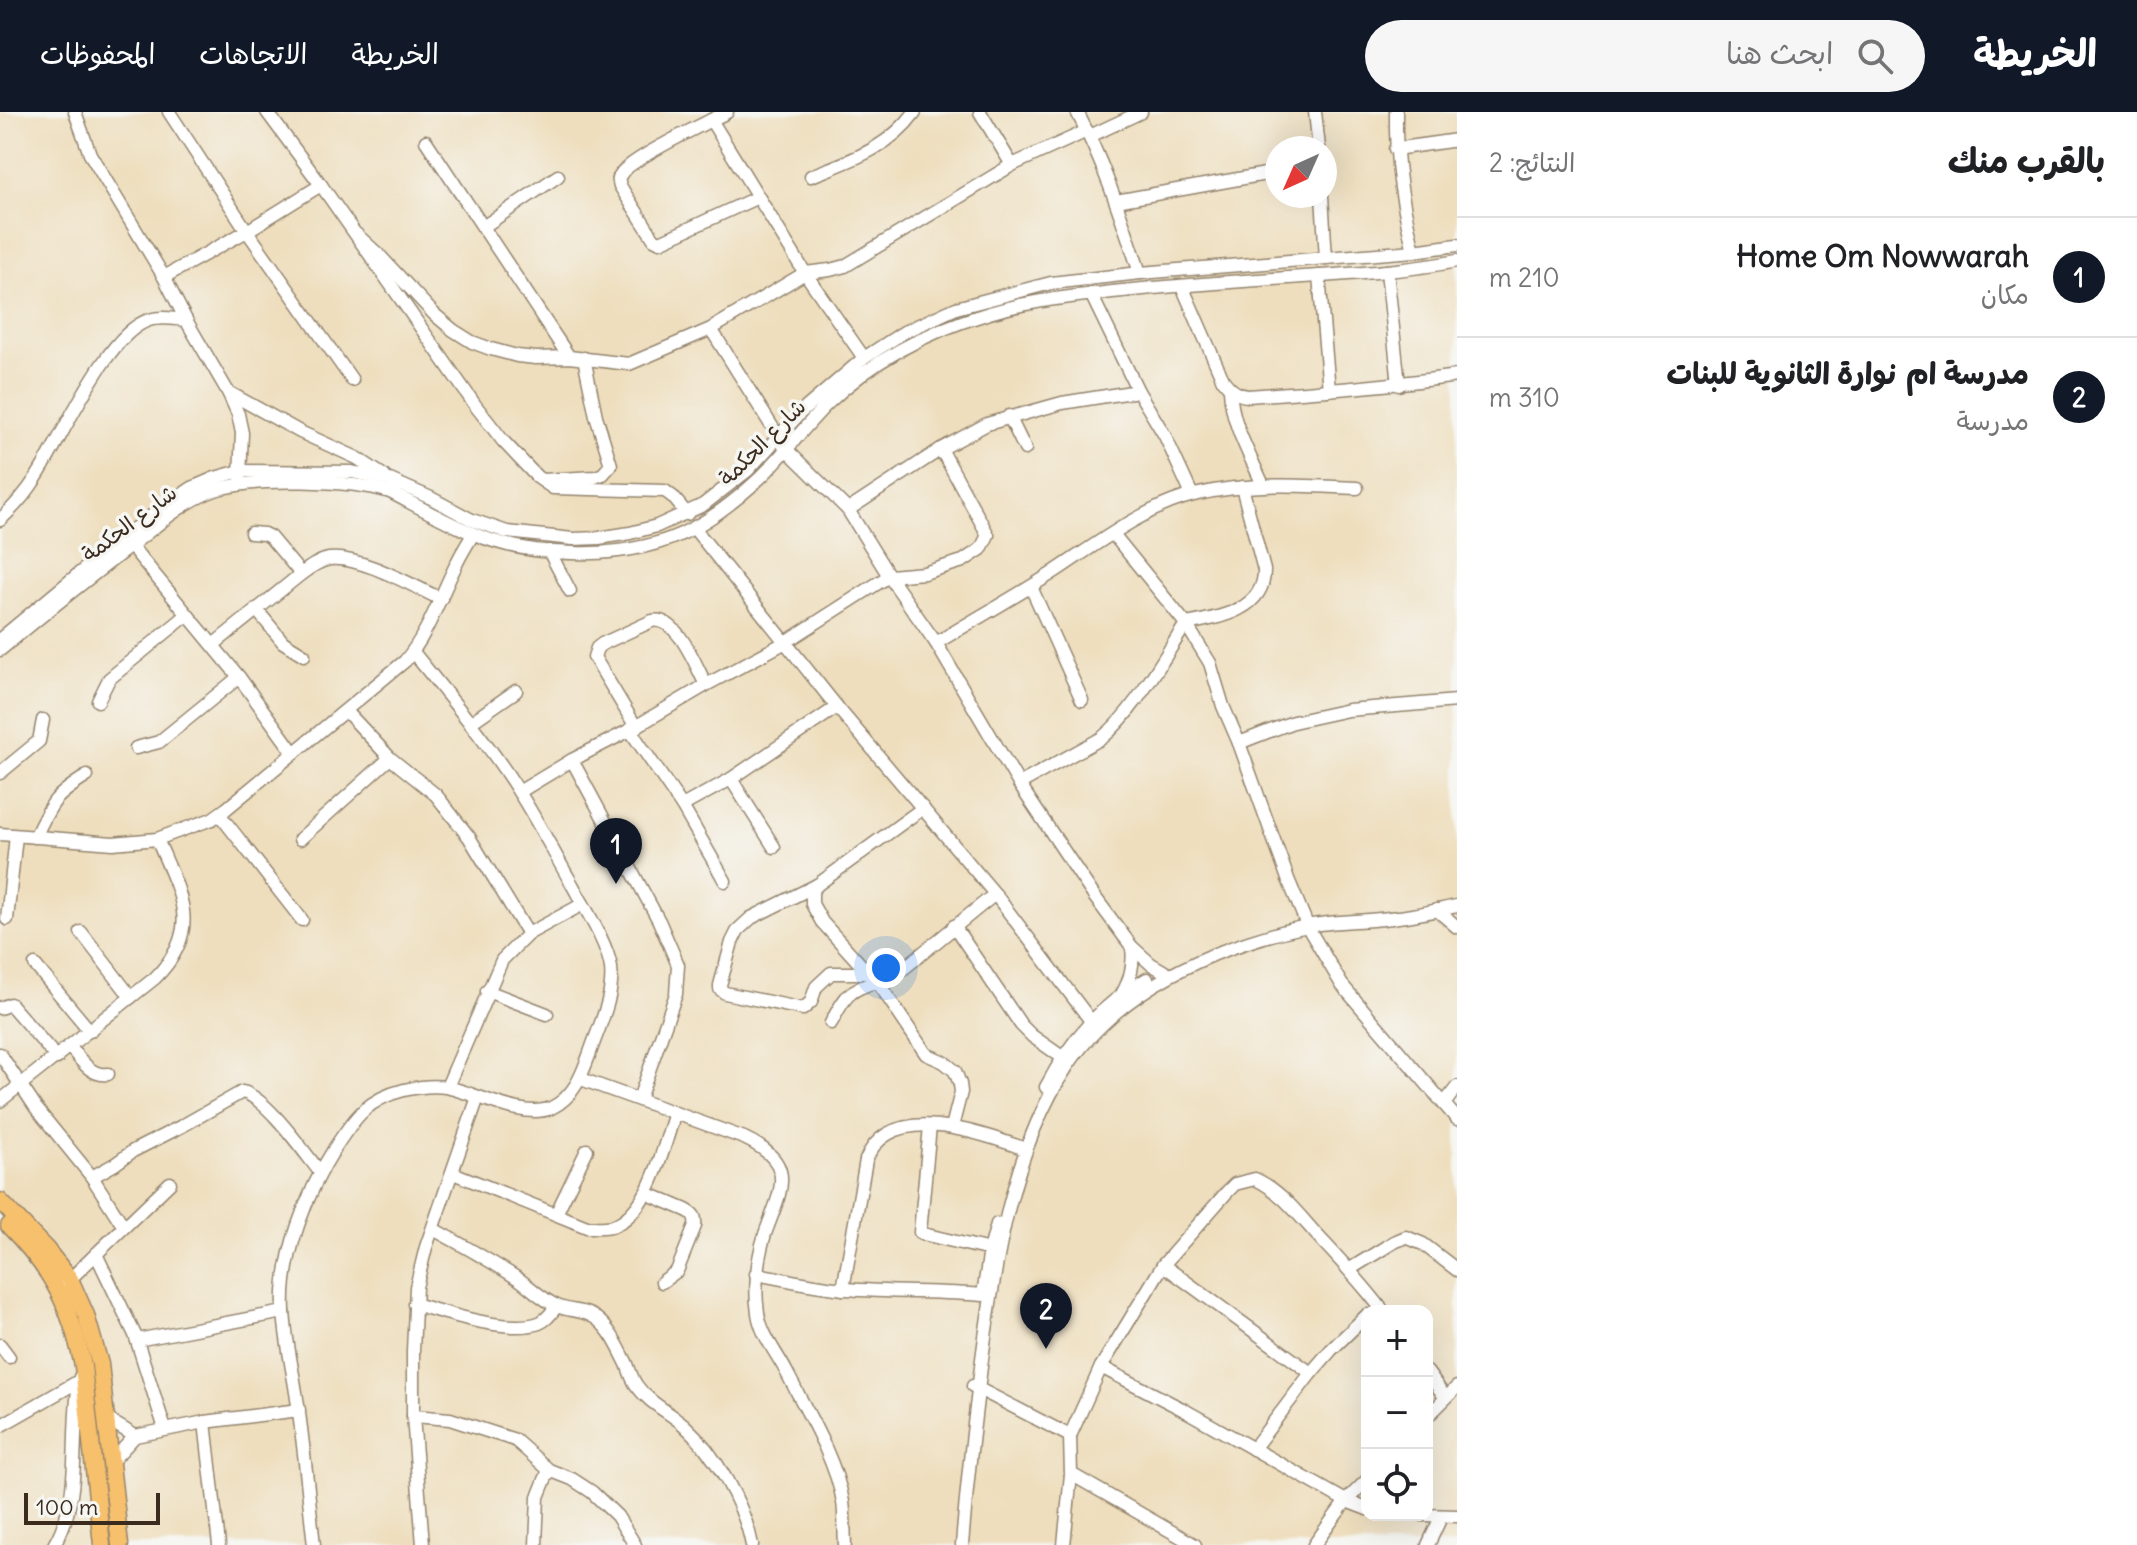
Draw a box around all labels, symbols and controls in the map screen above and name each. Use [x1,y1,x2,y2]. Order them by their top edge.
search box [1365,20,1925,92]
text: الخريطة [1973,30,2097,77]
text: ابحث هنا [1726,34,1833,72]
icon: search [1853,34,1897,78]
text: المحفوظات [40,36,155,72]
text: الاتجاهات [199,36,307,72]
text: الخريطة [351,36,439,72]
north arrow [1265,136,1337,208]
text: بالقرب منك [1948,139,2105,182]
text: النتائج: 2 [1489,146,1575,179]
text: Home Om Nowwarah [1736,237,2029,275]
text: 210 m [1489,261,1560,294]
text: 1 [2074,261,2084,294]
text: مكان [1981,278,2029,311]
text: مدرسة ام نوارة الثانوية للبنات [1667,354,2029,392]
text: 310 m [1489,381,1560,414]
text: 2 [2072,381,2086,414]
street label: شارع الحكمة [712,392,813,493]
text: مدرسة [1957,404,2029,437]
street label: شارع الحكمة [76,478,183,569]
pin: 1 [590,818,642,884]
your location [866,948,906,988]
pin: 2 [1020,1283,1072,1349]
map controls [1361,1305,1433,1521]
button: + [1361,1305,1433,1377]
button: − [1361,1377,1433,1449]
button: locate [1361,1449,1433,1521]
scale bar [24,1489,160,1525]
text: 100 m [36,1493,98,1521]

